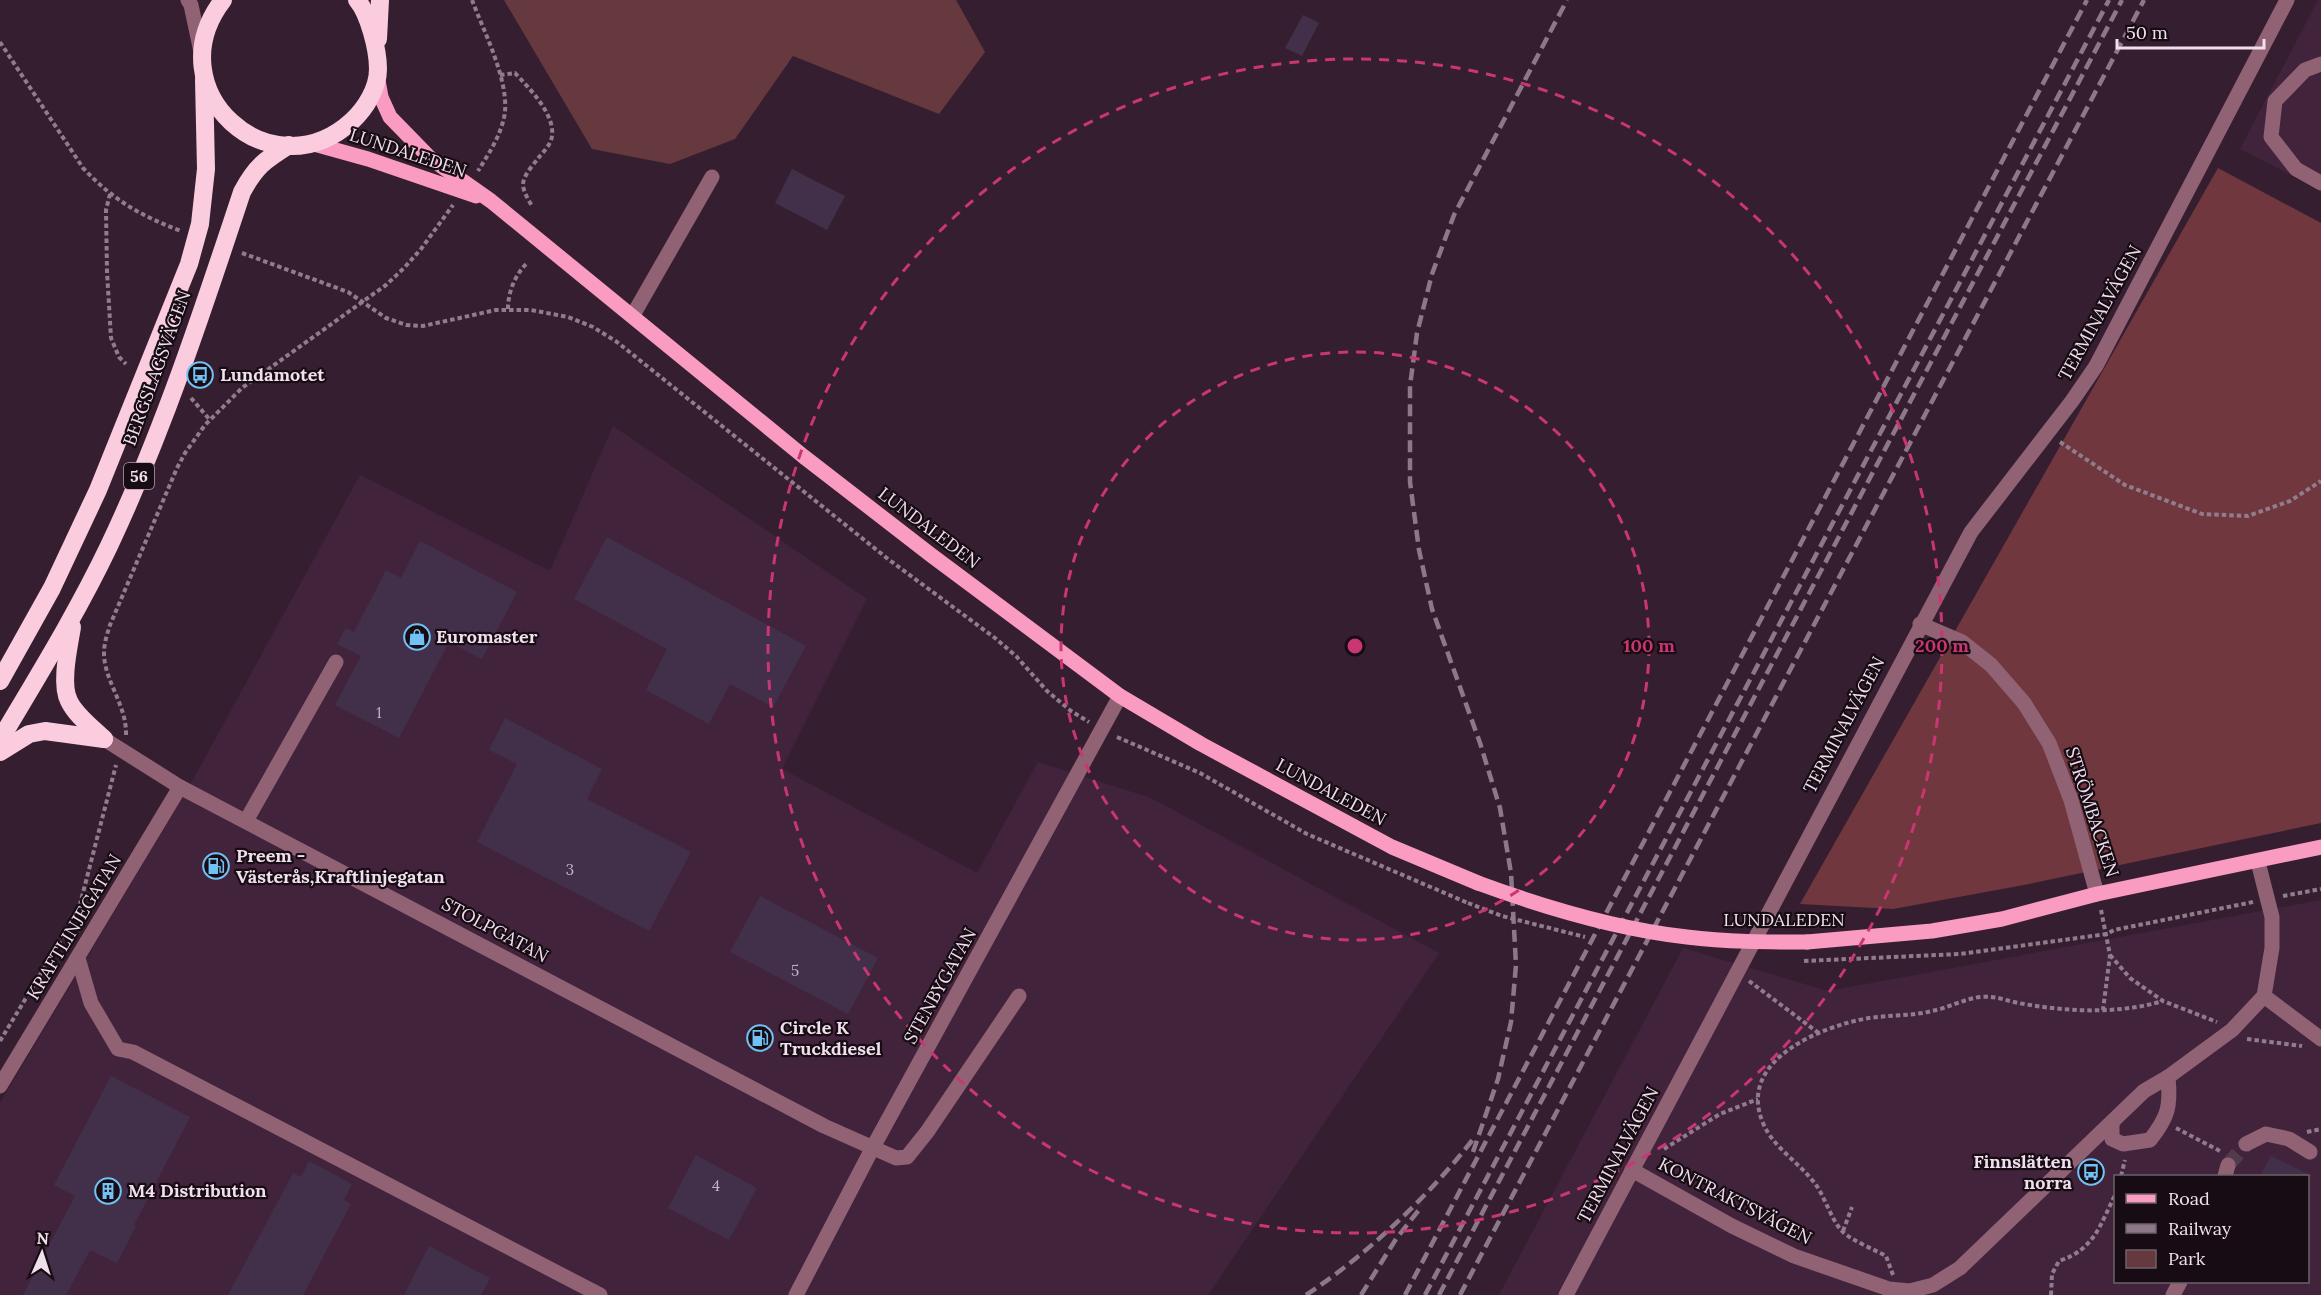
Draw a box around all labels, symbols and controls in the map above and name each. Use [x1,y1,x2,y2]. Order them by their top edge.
scale bar [2117,12,2264,50]
text: 50 m [2126,21,2168,44]
street label: LUNDALEDEN [347,123,470,182]
street label: TERMINALVÄGEN [2053,241,2146,385]
street label: BERGSLAGSVÄGEN [118,287,195,449]
bus stop icon: Lundamotet [185,360,215,390]
place label: Lundamotet [220,363,325,386]
road number: 56 [124,463,154,489]
street label: LUNDALEDEN [874,482,985,573]
shop icon: Euromaster [402,622,432,652]
place label: Euromaster [436,625,538,648]
text: 100 m [1623,634,1675,657]
text: 200 m [1915,634,1969,657]
centre of rings [1345,636,1365,656]
street label: TERMINALVÄGEN [1798,653,1889,797]
house number: 1 [376,703,382,722]
street label: STRÖMBACKEN [2061,744,2124,880]
street label: LUNDALEDEN [1272,753,1390,830]
place label: Preem - Västerås,Kraftlinjegatan [236,844,445,888]
street label: KRAFTLINJEGATAN [21,850,126,1004]
fuel station icon: Preem - Västerås,Kraftlinjegatan [201,851,231,881]
house number: 3 [566,860,574,879]
street label: STOLPGATAN [438,892,553,967]
street label: LUNDALEDEN [1723,908,1845,931]
street label: STENBYGATAN [898,924,981,1048]
house number: 5 [791,961,799,980]
place label: Circle K Truckdiesel [780,1016,882,1060]
fuel station icon: Circle K Truckdiesel [745,1023,775,1053]
street label: TERMINALVÄGEN [1572,1083,1663,1227]
place label: Finnslätten norra [1973,1150,2073,1194]
street label: KONTRAKTSVÄGEN [1655,1152,1816,1249]
bus stop icon: Finnslätten norra [2076,1157,2106,1187]
legend [2114,1175,2309,1283]
building icon: M4 Distribution [93,1176,123,1206]
house number: 4 [712,1176,720,1195]
place label: M4 Distribution [128,1179,267,1202]
text: Road [2168,1187,2210,1210]
text: Railway [2168,1217,2232,1240]
north arrow [12,1223,72,1283]
text: N [36,1228,49,1248]
text: Park [2168,1247,2206,1270]

